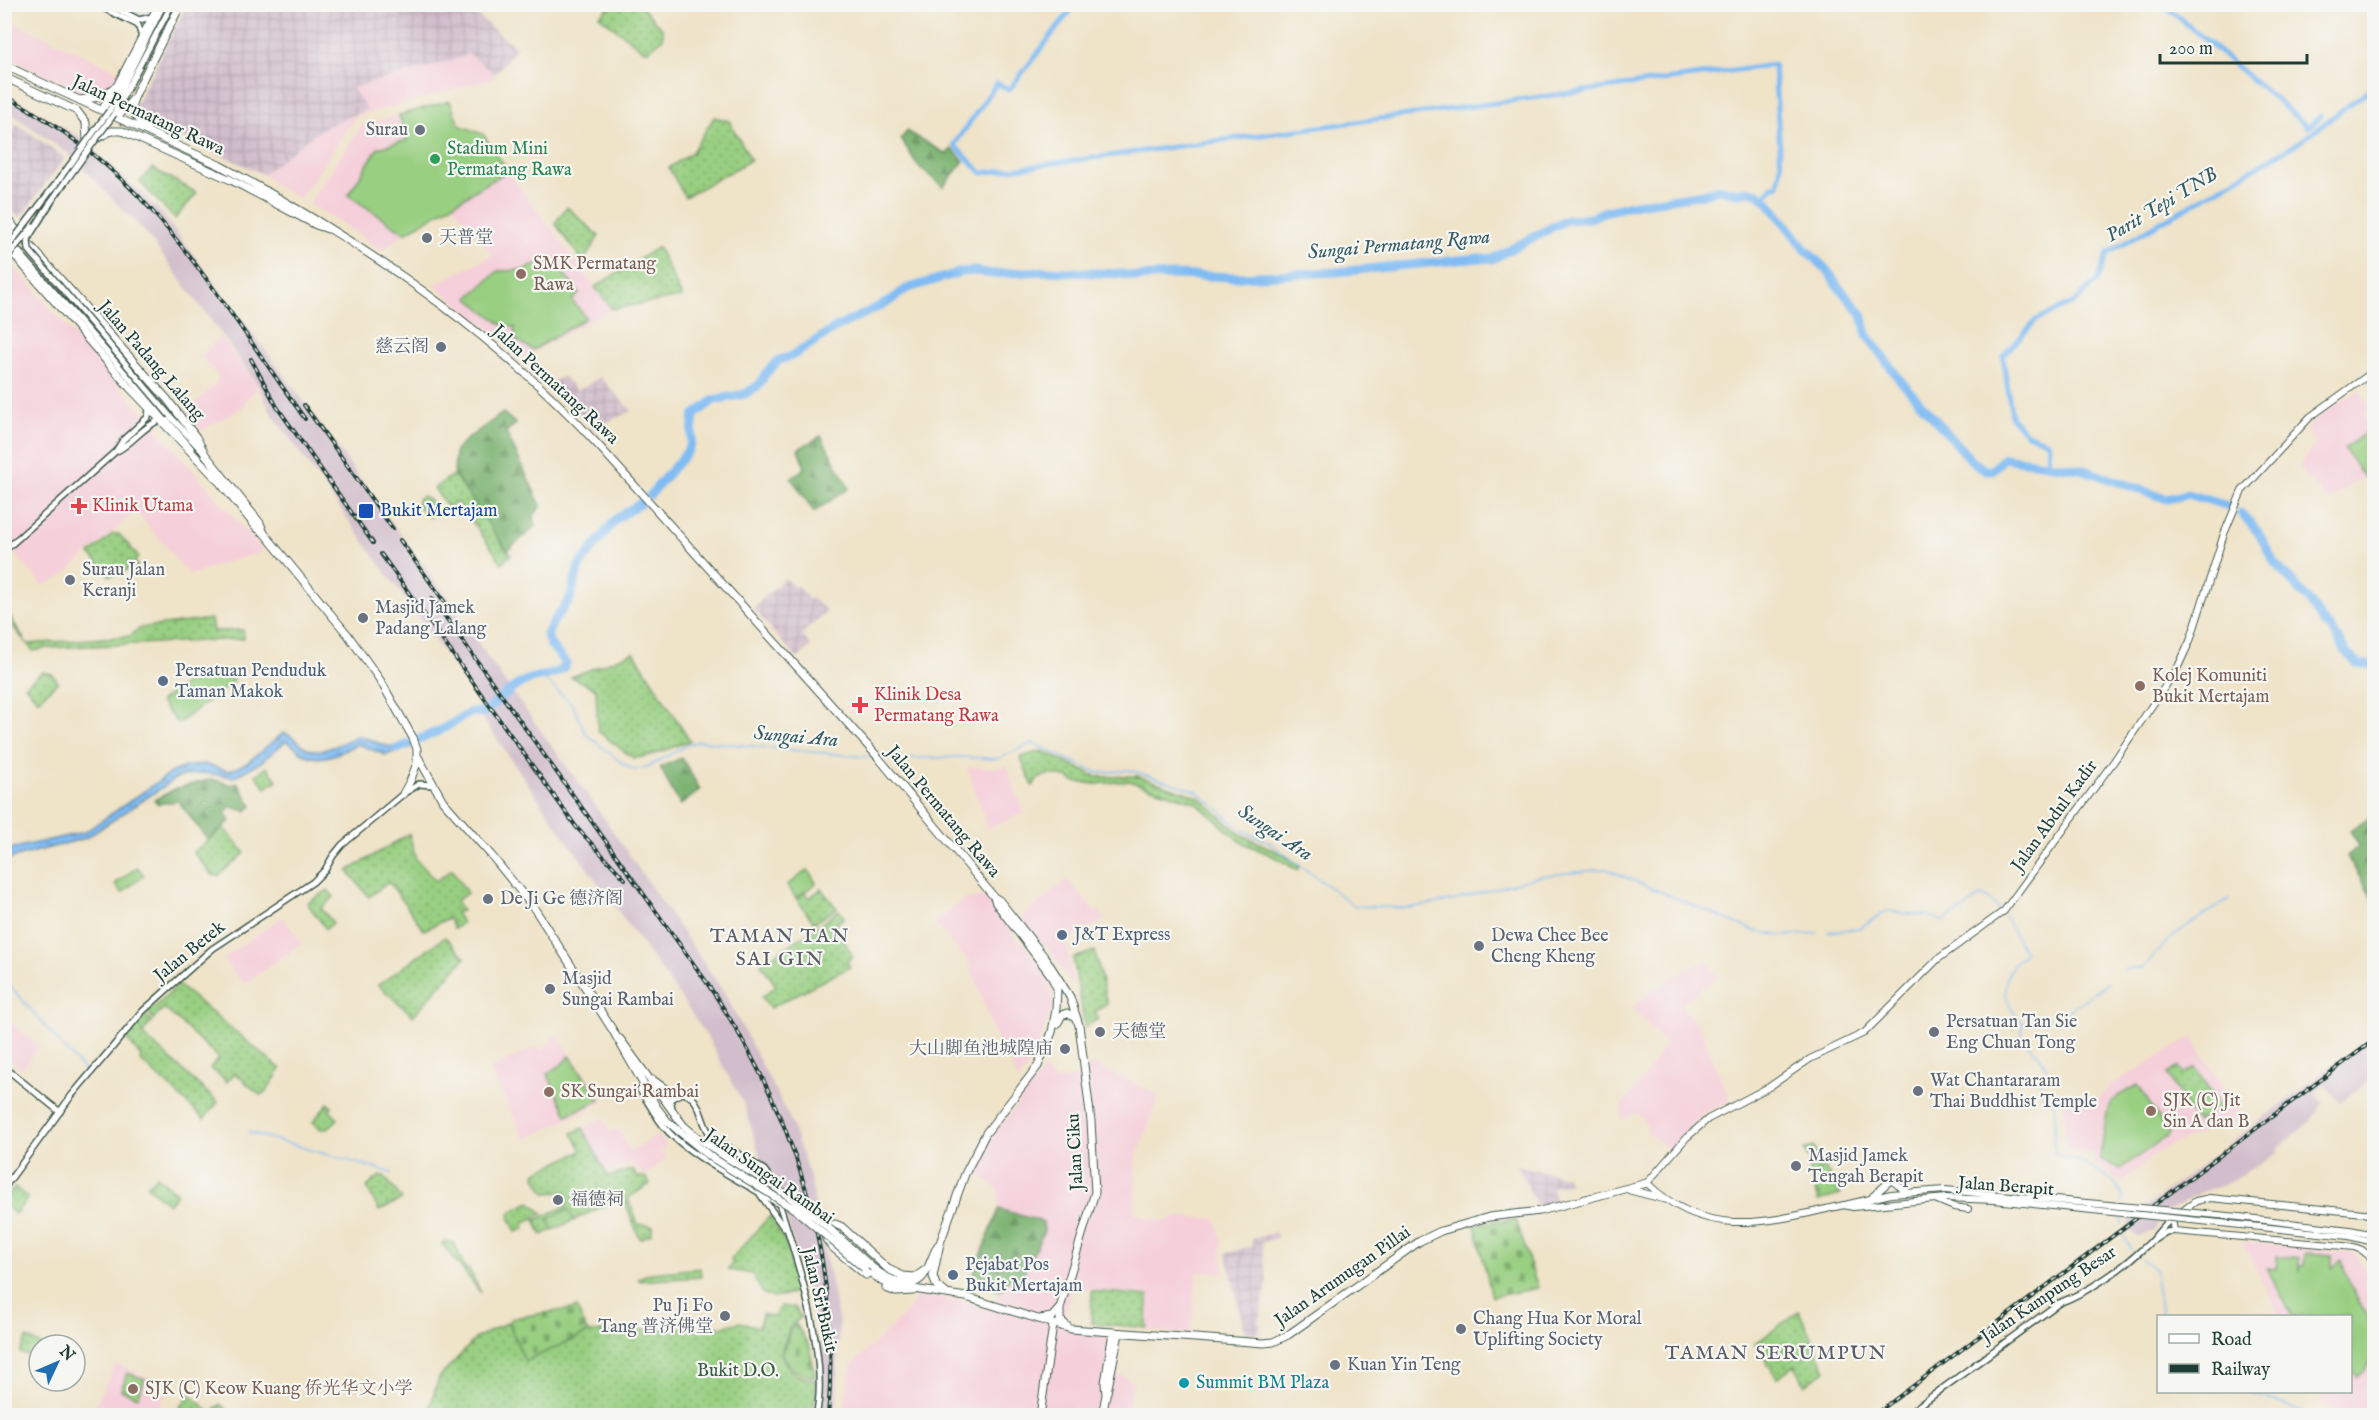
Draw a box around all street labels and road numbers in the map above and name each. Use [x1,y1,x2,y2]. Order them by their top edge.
street label: Jalan Permatang Rawa [66,70,228,162]
street label: Jalan Padang Lalang [91,294,210,426]
street label: Jalan Permatang Rawa [485,319,624,450]
street label: Jalan Permatang Rawa [880,740,1005,883]
street label: Jalan Abdul Kadir [2006,755,2103,878]
street label: Jalan Betek [148,916,231,989]
street label: Jalan Ciku [1062,1113,1090,1193]
street label: Jalan Sungai Rambai [698,1123,838,1230]
street label: Jalan Berapit [1955,1172,2055,1202]
street label: Jalan Arumugan Pillai [1269,1221,1416,1334]
street label: Jalan Kampung Besar [1975,1241,2122,1350]
street label: Jalan Sri Bukit [795,1243,842,1355]

